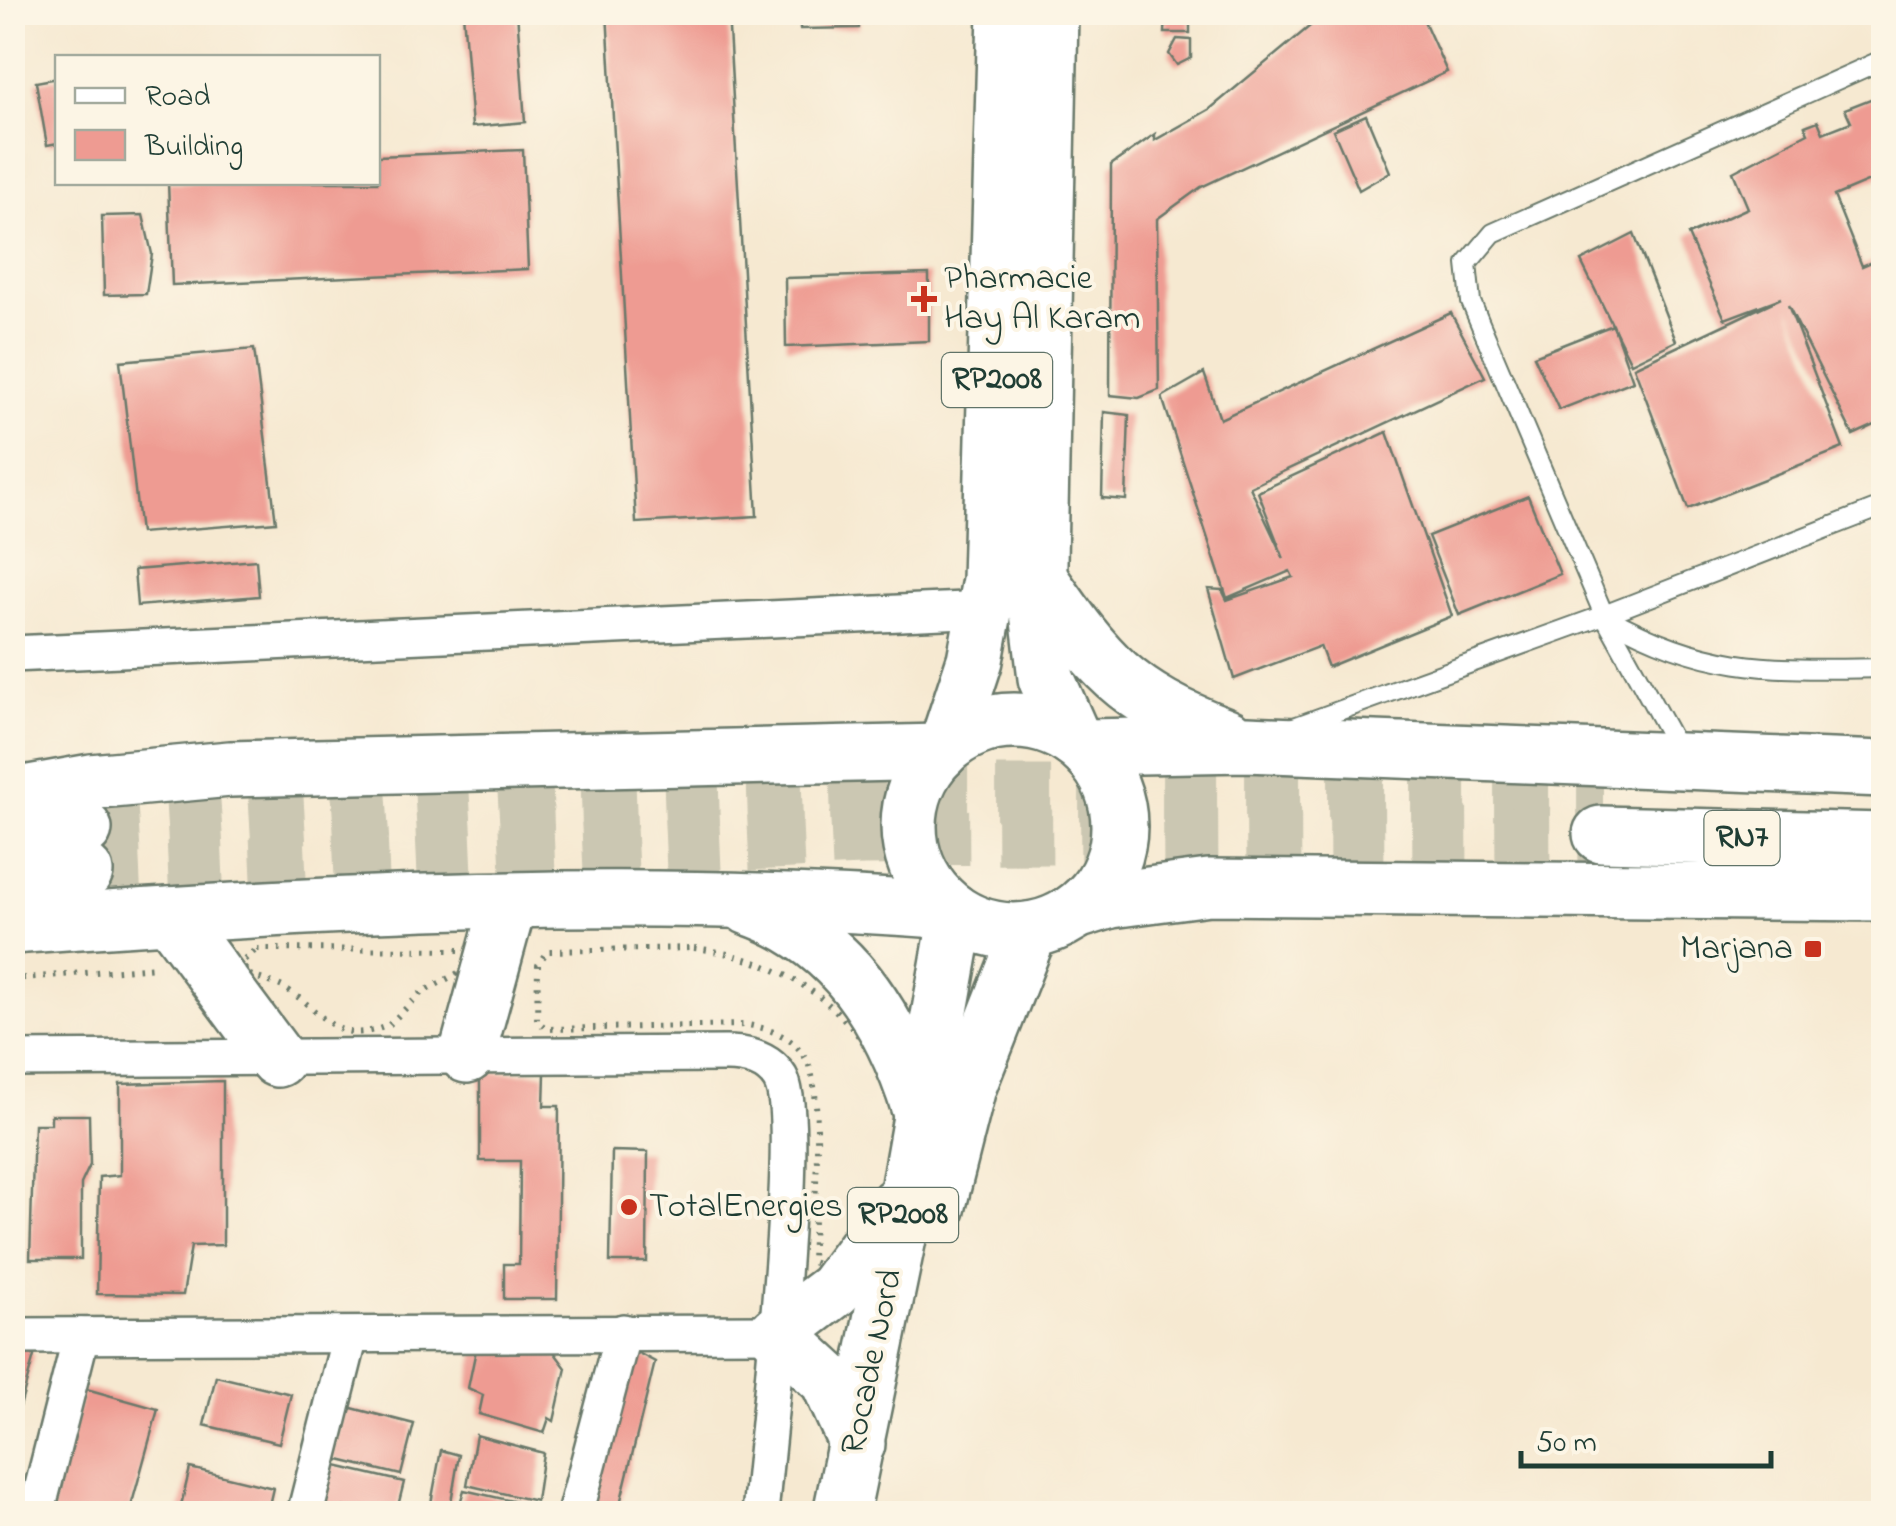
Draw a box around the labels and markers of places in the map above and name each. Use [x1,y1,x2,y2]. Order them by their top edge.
place label: Pharmacie Hay Al Karam [944,254,1140,345]
marker: Pharmacie Hay Al Karam [913,288,935,310]
place label: Marjana [1680,924,1793,975]
marker: Marjana [1802,938,1824,960]
place label: TotalEnergies [649,1182,843,1233]
marker: TotalEnergies [618,1196,640,1218]

